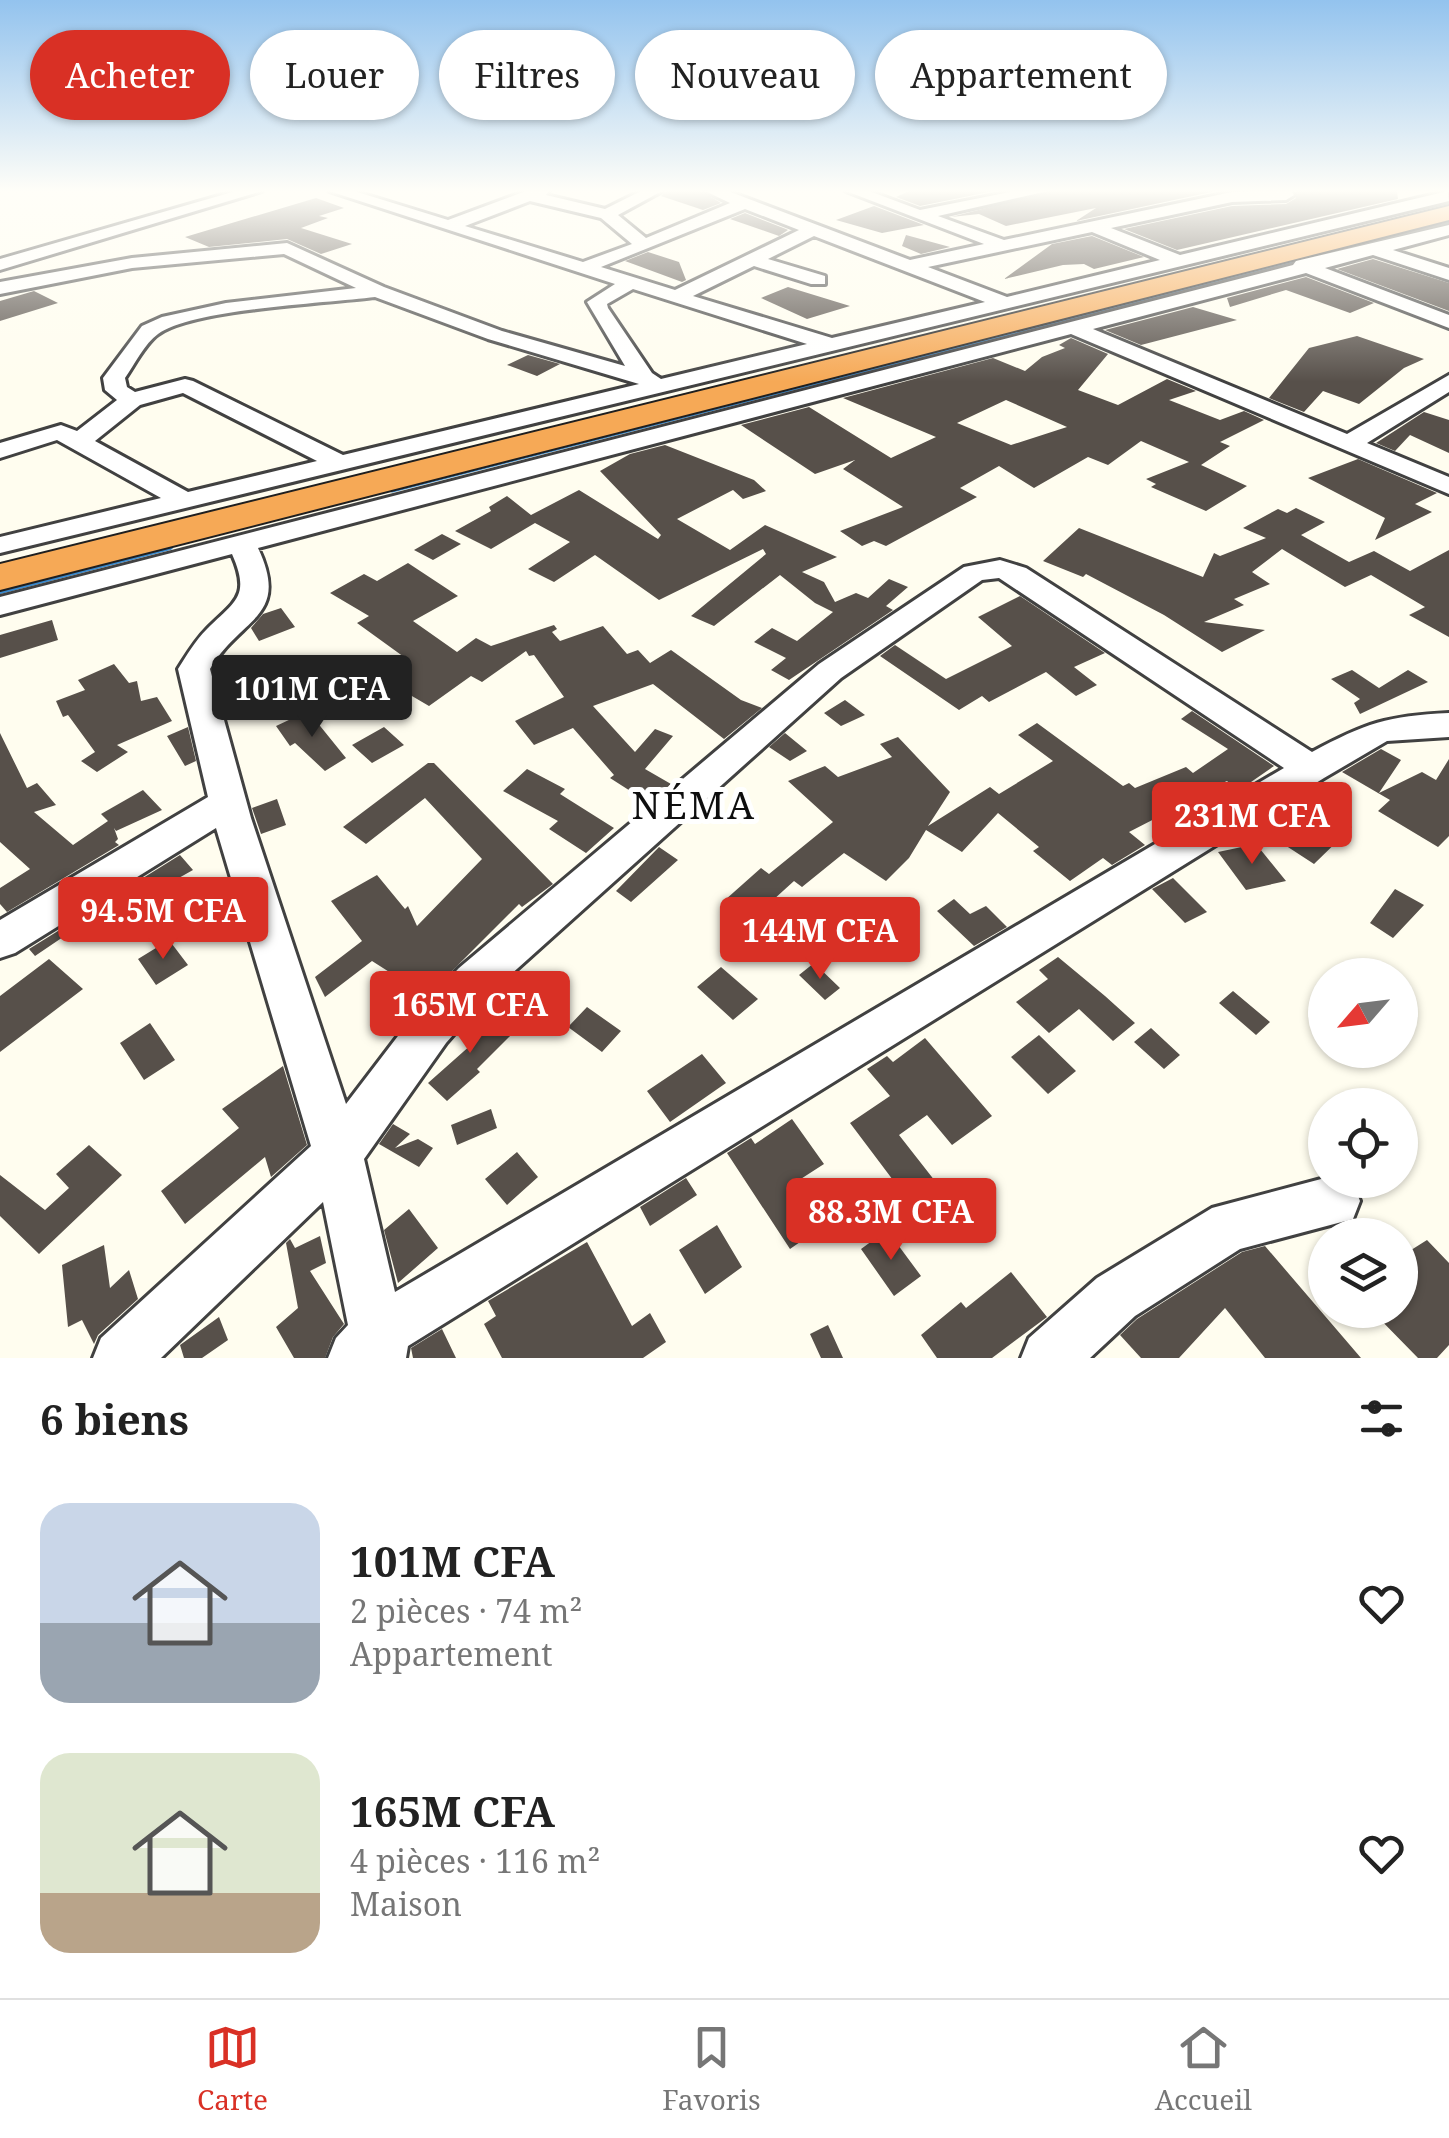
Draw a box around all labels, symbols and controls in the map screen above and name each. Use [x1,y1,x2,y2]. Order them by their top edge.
chip: Acheter [30,30,230,120]
chip: Louer [250,30,419,120]
chip: Filtres [439,30,615,120]
chip: Nouveau [635,30,855,120]
chip: Appartement [875,30,1167,120]
pin: 101M CFA [209,655,415,740]
text: 101M CFA [234,666,390,709]
district label: NÉMA [631,778,757,830]
pin: 231M CFA [1149,782,1355,867]
text: 231M CFA [1174,793,1330,836]
pin: 94.5M CFA [49,877,277,962]
text: 94.5M CFA [80,888,246,931]
pin: 144M CFA [717,897,923,982]
text: 144M CFA [742,908,898,951]
north arrow [1308,958,1418,1068]
map controls [1308,958,1418,1328]
pin: 165M CFA [367,971,573,1056]
text: 165M CFA [392,982,548,1025]
button: locate [1308,1088,1418,1198]
pin: 88.3M CFA [777,1178,1005,1263]
text: 88.3M CFA [808,1189,974,1232]
button: layers [1308,1218,1418,1328]
text: 6 biens [40,1390,189,1447]
icon: filters [1354,1391,1409,1446]
text: 101M CFA [350,1532,555,1589]
icon: home [120,1543,240,1663]
icon: heart [1354,1576,1409,1631]
text: 2 pièces · 74 m² [350,1589,582,1632]
text: Appartement [350,1632,553,1675]
text: 165M CFA [350,1782,555,1839]
icon: home [120,1793,240,1913]
icon: heart [1354,1826,1409,1881]
text: 4 pièces · 116 m² [350,1839,600,1882]
text: Maison [350,1882,462,1925]
tab: Carte [197,2020,268,2118]
tab: Favoris [662,2020,761,2118]
tab: Accueil [1155,2020,1252,2118]

